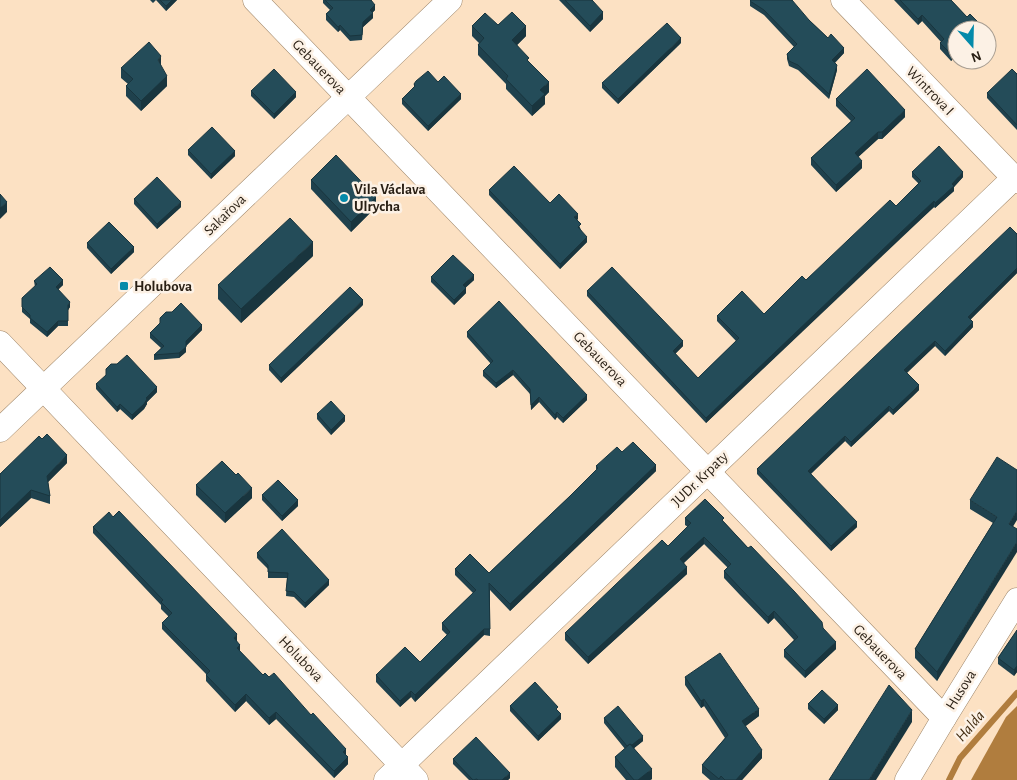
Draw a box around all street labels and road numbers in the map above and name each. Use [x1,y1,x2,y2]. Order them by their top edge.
street label: Gebauerova [289,37,349,97]
street label: Wintrova I [903,64,957,118]
street label: Sakařova [201,191,249,238]
street label: Gebauerova [570,329,630,389]
street label: JUDr. Krpaty [669,448,731,509]
street label: Gebauerova [850,622,910,682]
street label: Holubova [276,633,326,685]
street label: Husova [943,668,979,712]

